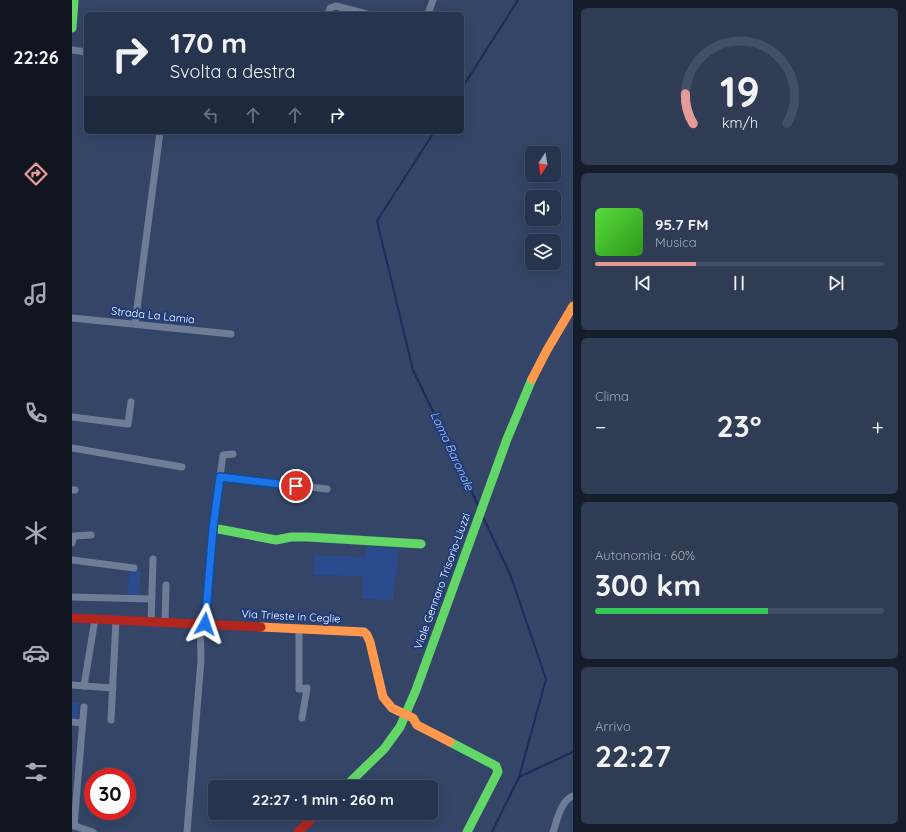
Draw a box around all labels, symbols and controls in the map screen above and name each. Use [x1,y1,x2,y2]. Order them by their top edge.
text: 170 m [170,25,247,60]
icon: right [104,28,156,80]
text: 22:26 [13,46,59,69]
text: Svolta a destra [170,60,296,83]
text: 19 [720,65,759,117]
icon: left [200,104,222,126]
icon: ahead [242,104,264,126]
icon: ahead [284,104,306,126]
icon: right [326,104,348,126]
text: km/h [721,114,758,132]
north arrow [525,146,561,182]
map controls [525,146,561,270]
icon: directions [22,160,50,188]
button: sound [525,190,561,226]
text: 95.7 FM [655,215,708,234]
button: layers [525,234,561,270]
text: Musica [655,234,697,250]
icon: previous [632,272,654,294]
icon: pause [728,272,750,294]
icon: next [825,272,847,294]
icon: music [22,280,50,308]
street label: Strada La Lamia [110,304,196,326]
text: Clima [595,388,629,404]
icon: phone [22,399,50,427]
text: 23° [717,407,762,445]
water label: Lama Baronale [428,409,478,494]
text: − [595,413,606,441]
text: + [872,413,884,441]
pin [279,469,313,503]
icon: arrive [285,475,307,497]
street label: Viale Gennaro Trisorio-Liuzzi [411,511,473,651]
icon: climate [22,519,50,547]
text: Autonomia · 60% [595,547,695,563]
text: 300 km [595,566,701,604]
position arrow [184,603,226,645]
street label: Via Trieste in Ceglie [241,606,341,626]
icon: car [22,639,50,667]
text: Arrivo [595,718,631,734]
text: 22:27 [595,737,671,775]
icon: filters [22,758,50,786]
speed limit sign: 30 [84,768,136,820]
text: 22:27 · 1 min · 260 m [252,790,394,809]

